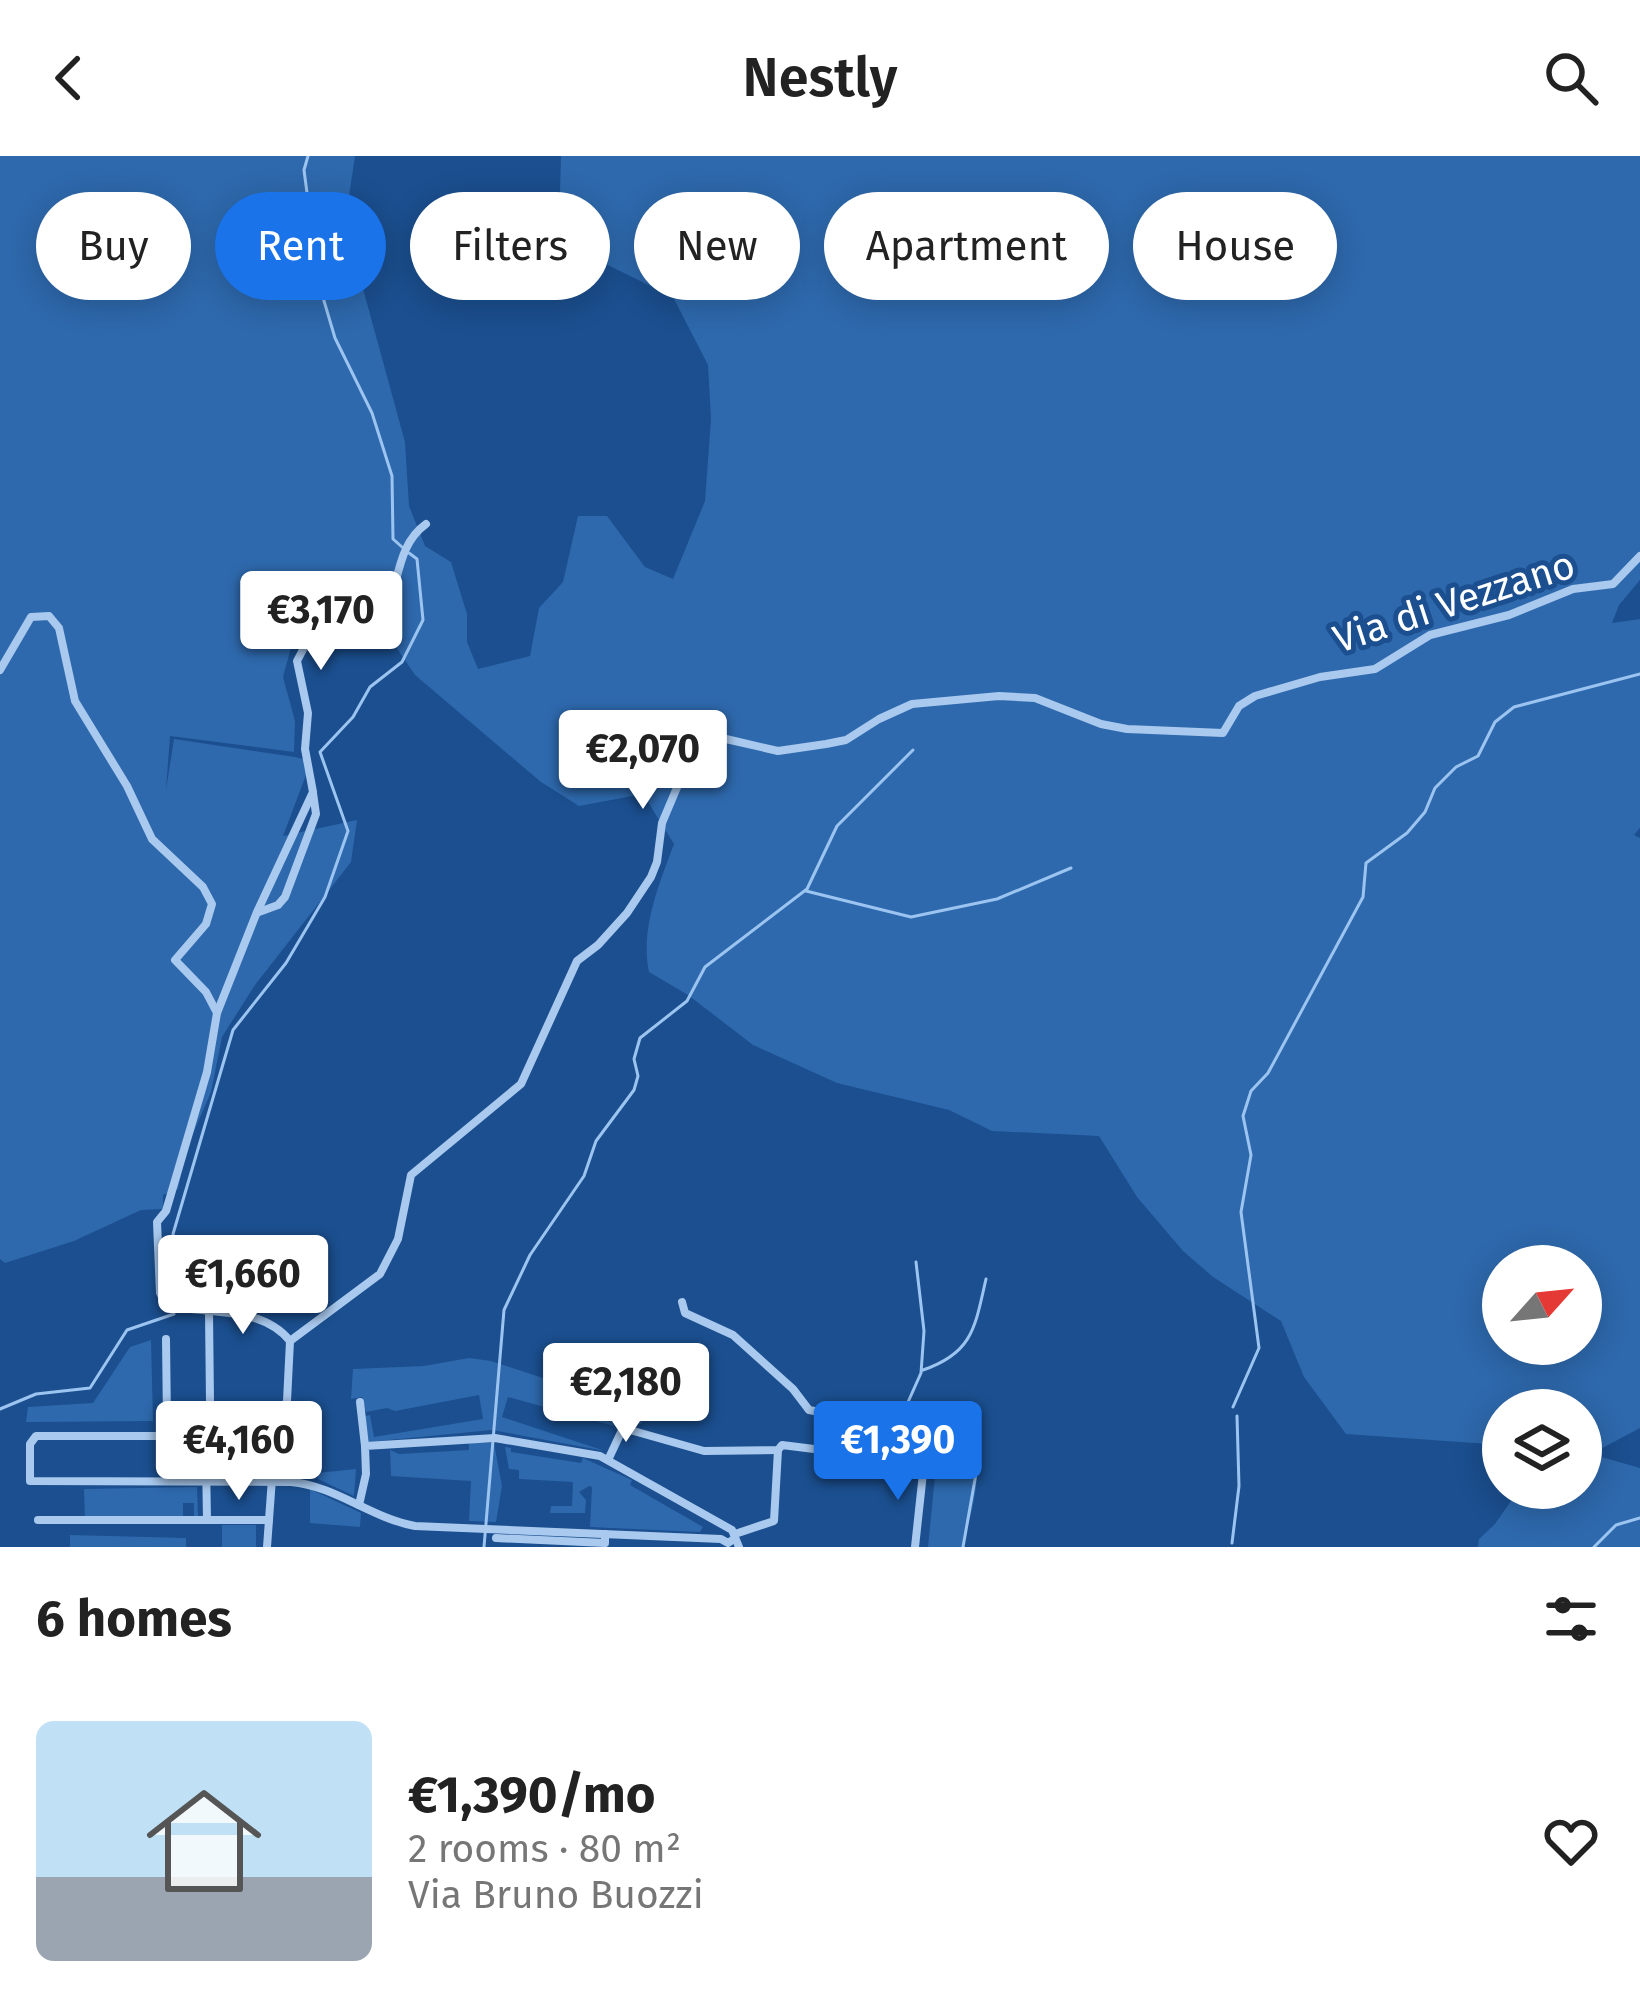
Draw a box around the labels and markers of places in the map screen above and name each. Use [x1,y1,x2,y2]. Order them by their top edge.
pin: €3,170 [223,571,419,673]
pin: €2,070 [545,710,741,812]
pin: €1,660 [145,1235,341,1337]
pin: €2,180 [528,1343,724,1445]
pin: €4,160 [141,1401,337,1503]
pin: €1,390 [800,1401,996,1503]

